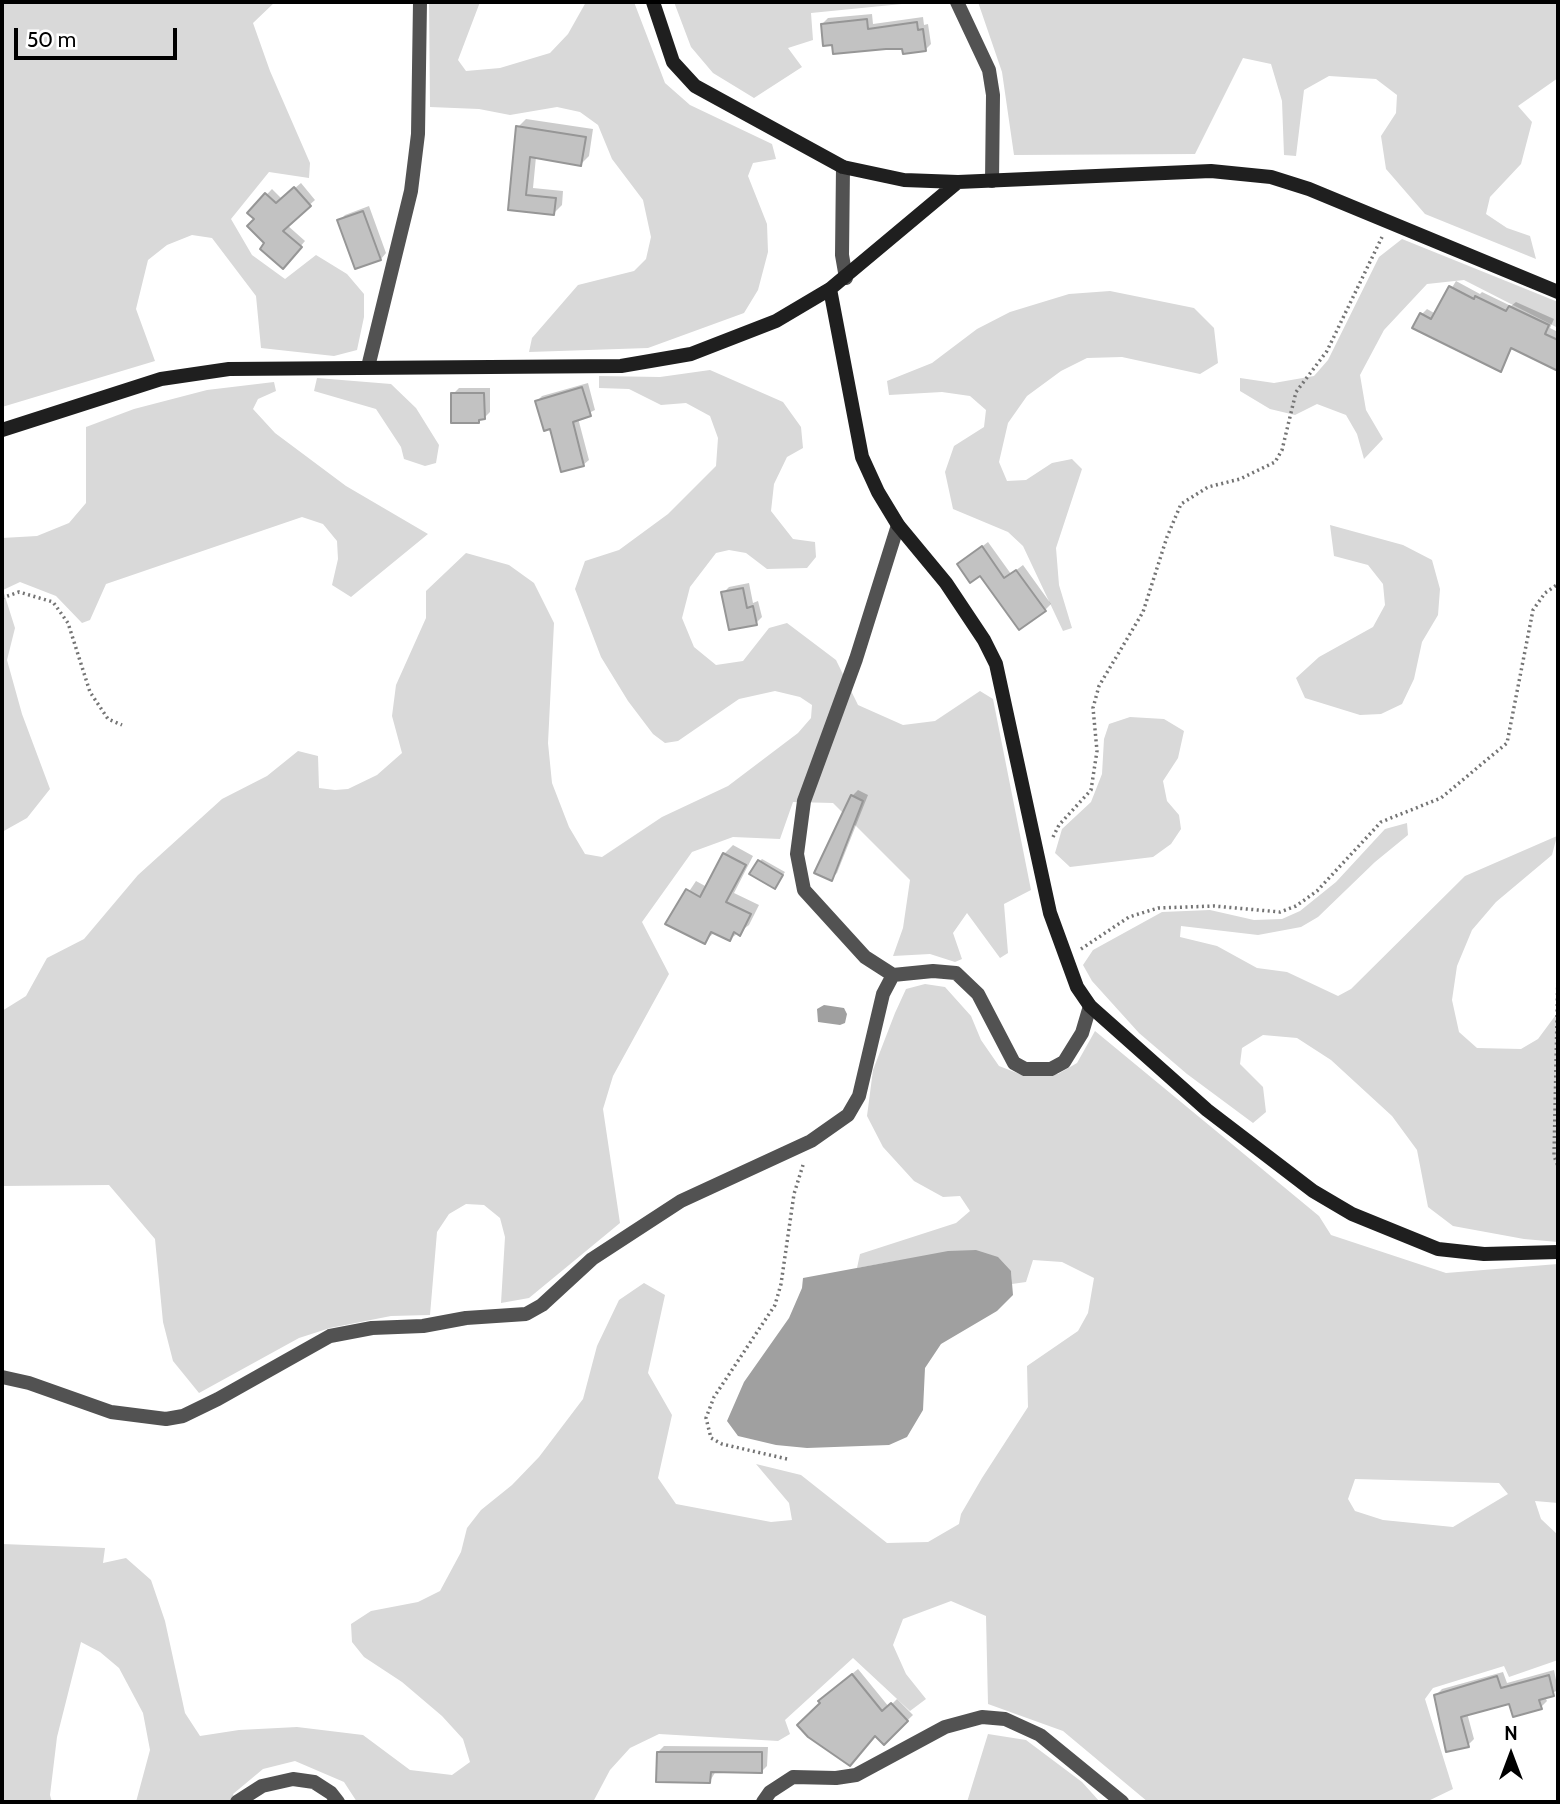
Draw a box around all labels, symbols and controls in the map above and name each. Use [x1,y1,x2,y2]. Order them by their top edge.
scale bar [18,14,180,58]
text: 50 m [27,27,76,52]
north arrow [1476,1720,1546,1790]
text: N [1504,1722,1518,1745]

